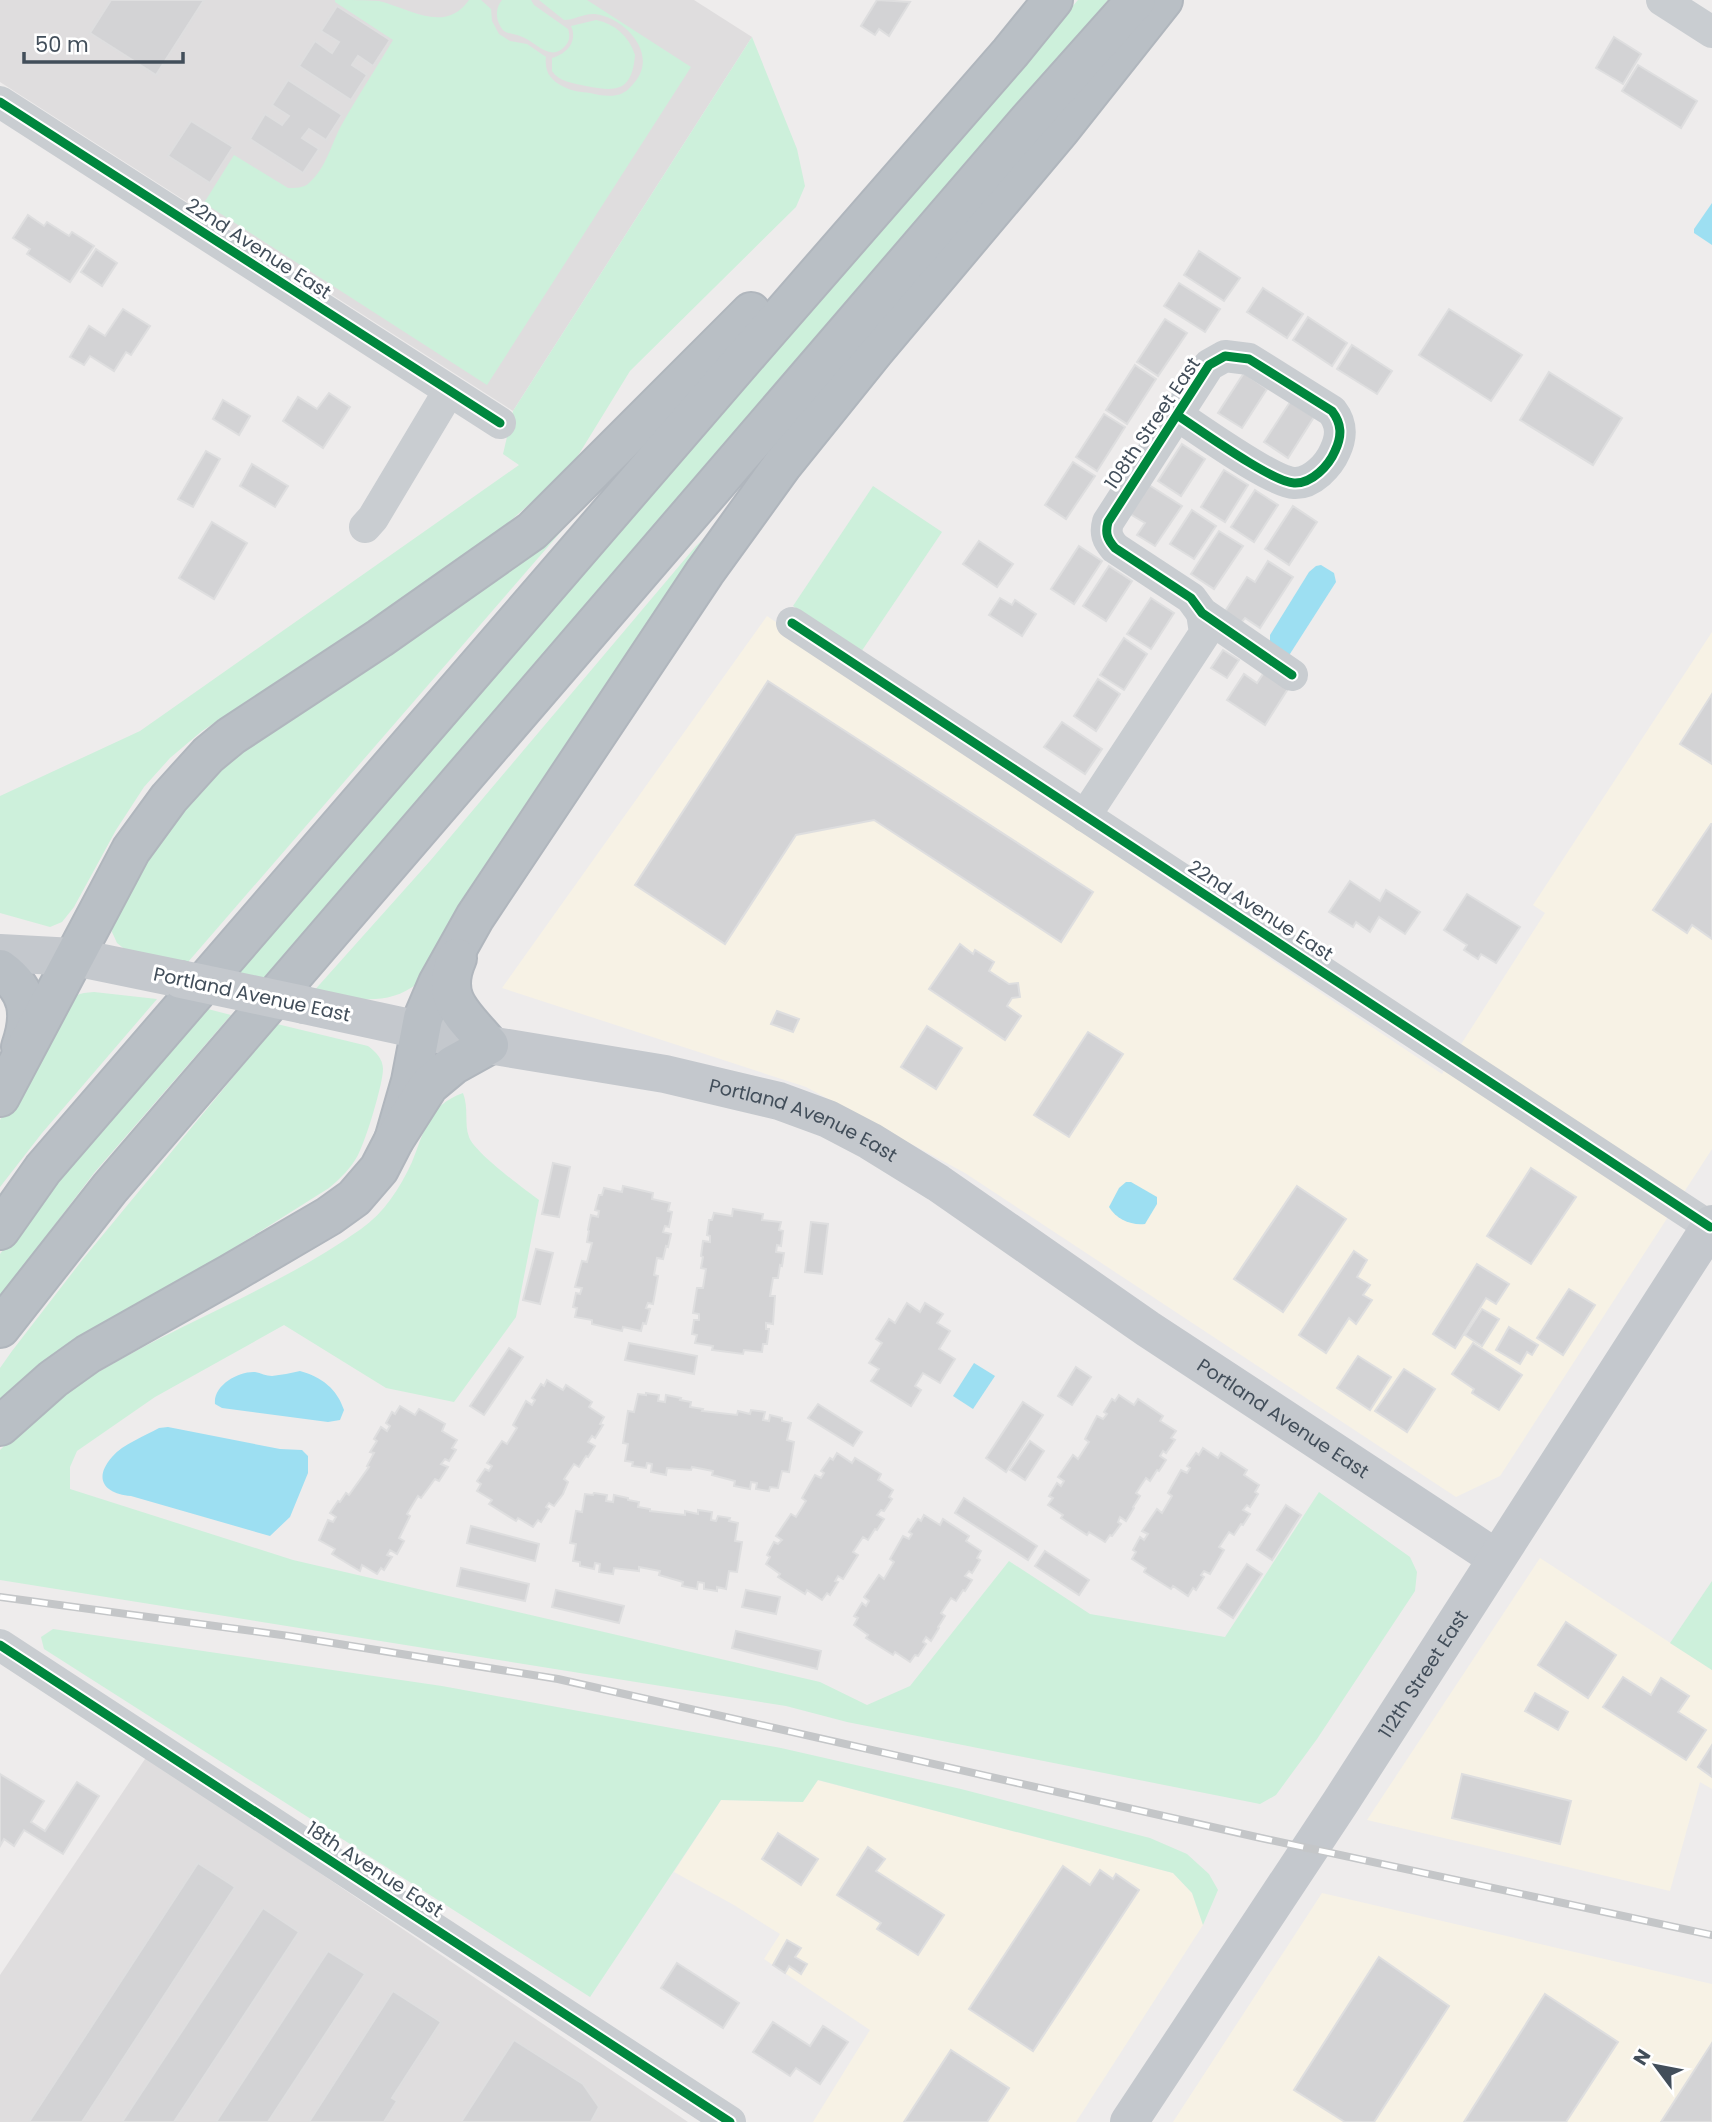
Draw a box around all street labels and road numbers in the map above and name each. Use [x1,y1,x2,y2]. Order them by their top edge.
street label: 22nd Avenue East [181,191,336,305]
street label: 108th Street East [1098,352,1207,495]
street label: 22nd Avenue East [1183,853,1338,967]
street label: Portland Avenue East [151,960,353,1029]
street label: Portland Avenue East [706,1072,902,1169]
street label: Portland Avenue East [1192,1352,1374,1485]
street label: 112th Street East [1372,1605,1475,1743]
street label: 18th Avenue East [301,1815,448,1924]

